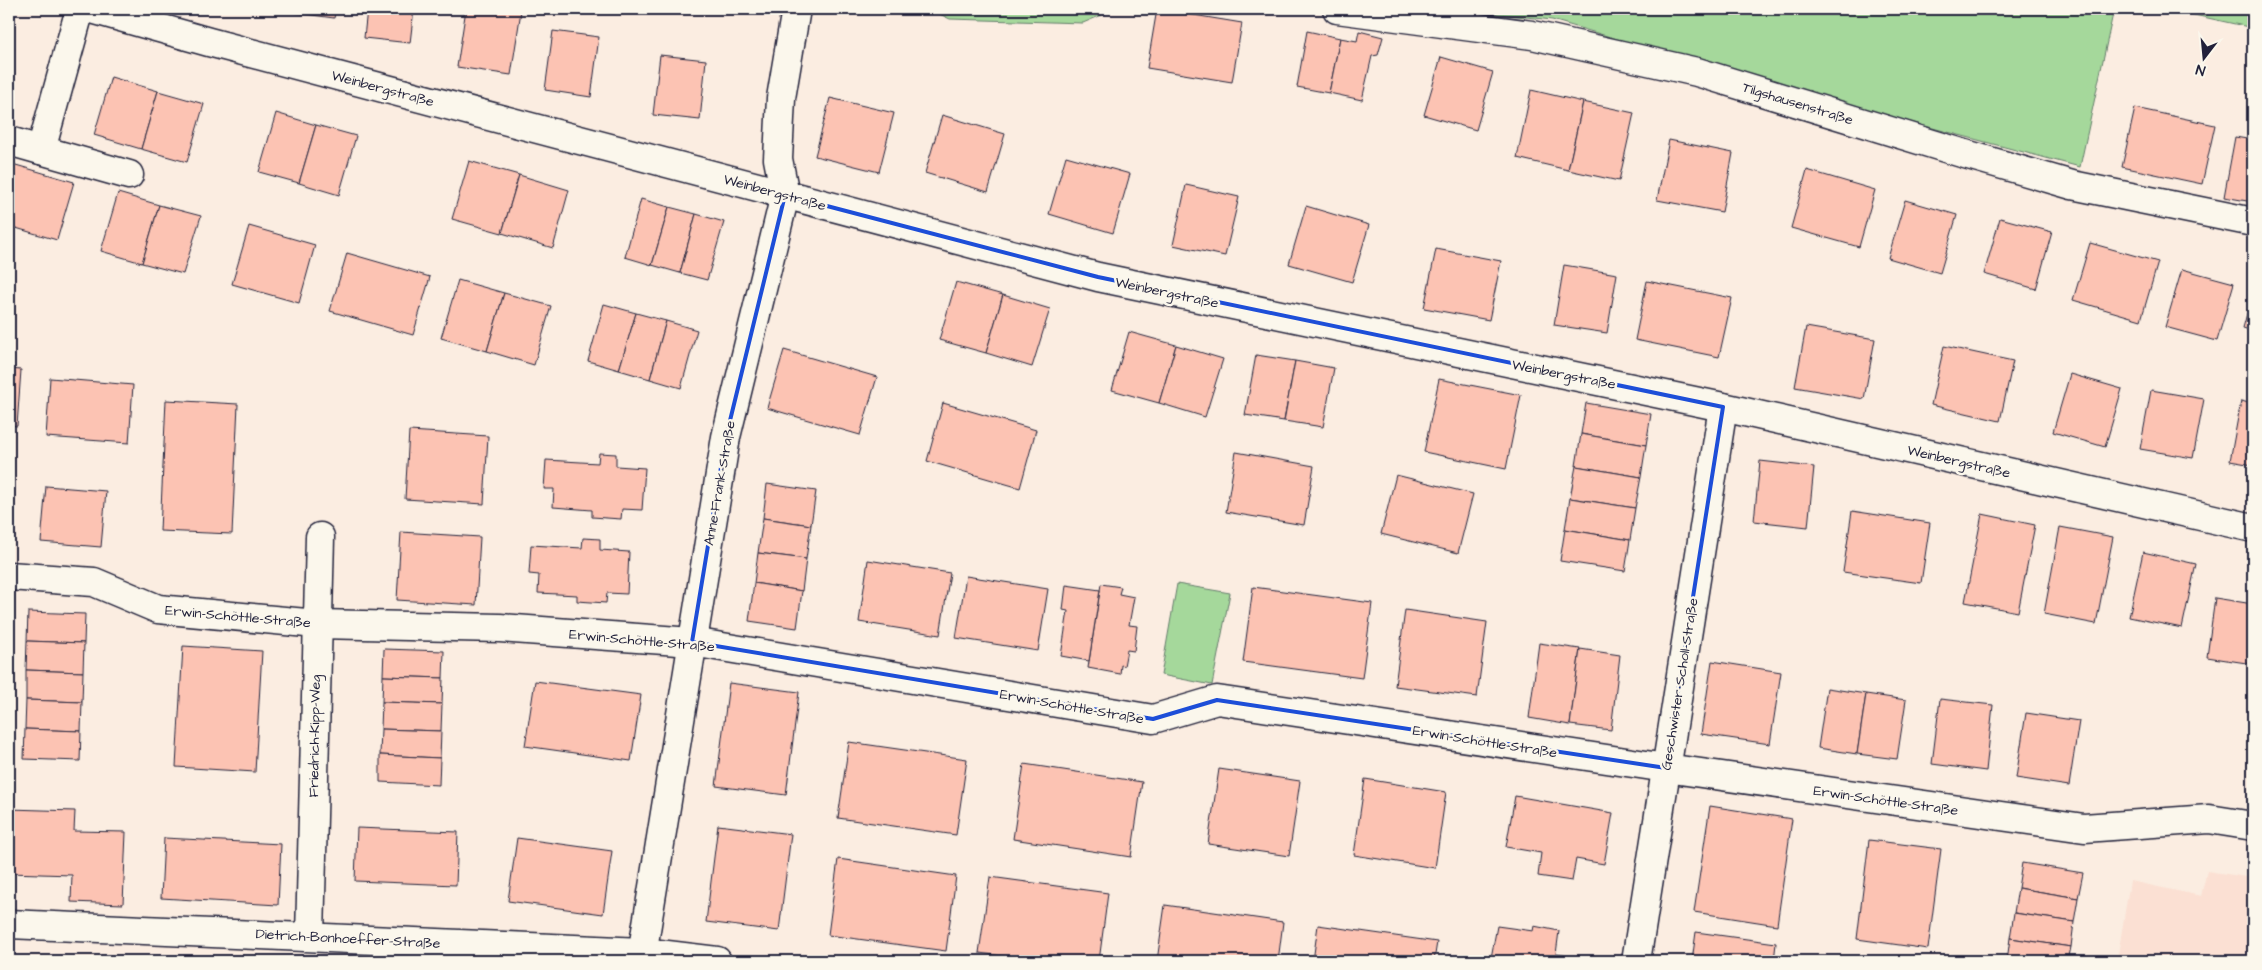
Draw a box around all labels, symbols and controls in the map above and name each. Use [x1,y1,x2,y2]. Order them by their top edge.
north arrow [2180,32,2230,82]
text: N [2194,59,2208,80]
street label: Weinbergstraße [329,66,437,112]
street label: Tilgshausenstraße [1740,78,1856,130]
street label: Weinbergstraße [721,170,829,216]
street label: Weinbergstraße [1113,272,1221,314]
street label: Weinbergstraße [1510,355,1618,395]
street label: Anne-Frank-Straße [699,419,741,547]
street label: Weinbergstraße [1905,440,2013,484]
street label: Geschwister-Scholl-Straße [1656,596,1704,772]
street label: Erwin-Schöttle-Straße [164,601,312,633]
street label: Erwin-Schöttle-Straße [568,625,716,657]
street label: Friedrich-Kipp-Weg [304,674,326,798]
street label: Erwin-Schöttle-Straße [998,684,1146,730]
street label: Erwin-Schöttle-Straße [1411,721,1559,763]
street label: Erwin-Schöttle-Straße [1812,781,1960,821]
street label: Dietrich-Bonhoeffer-Straße [255,924,441,954]

